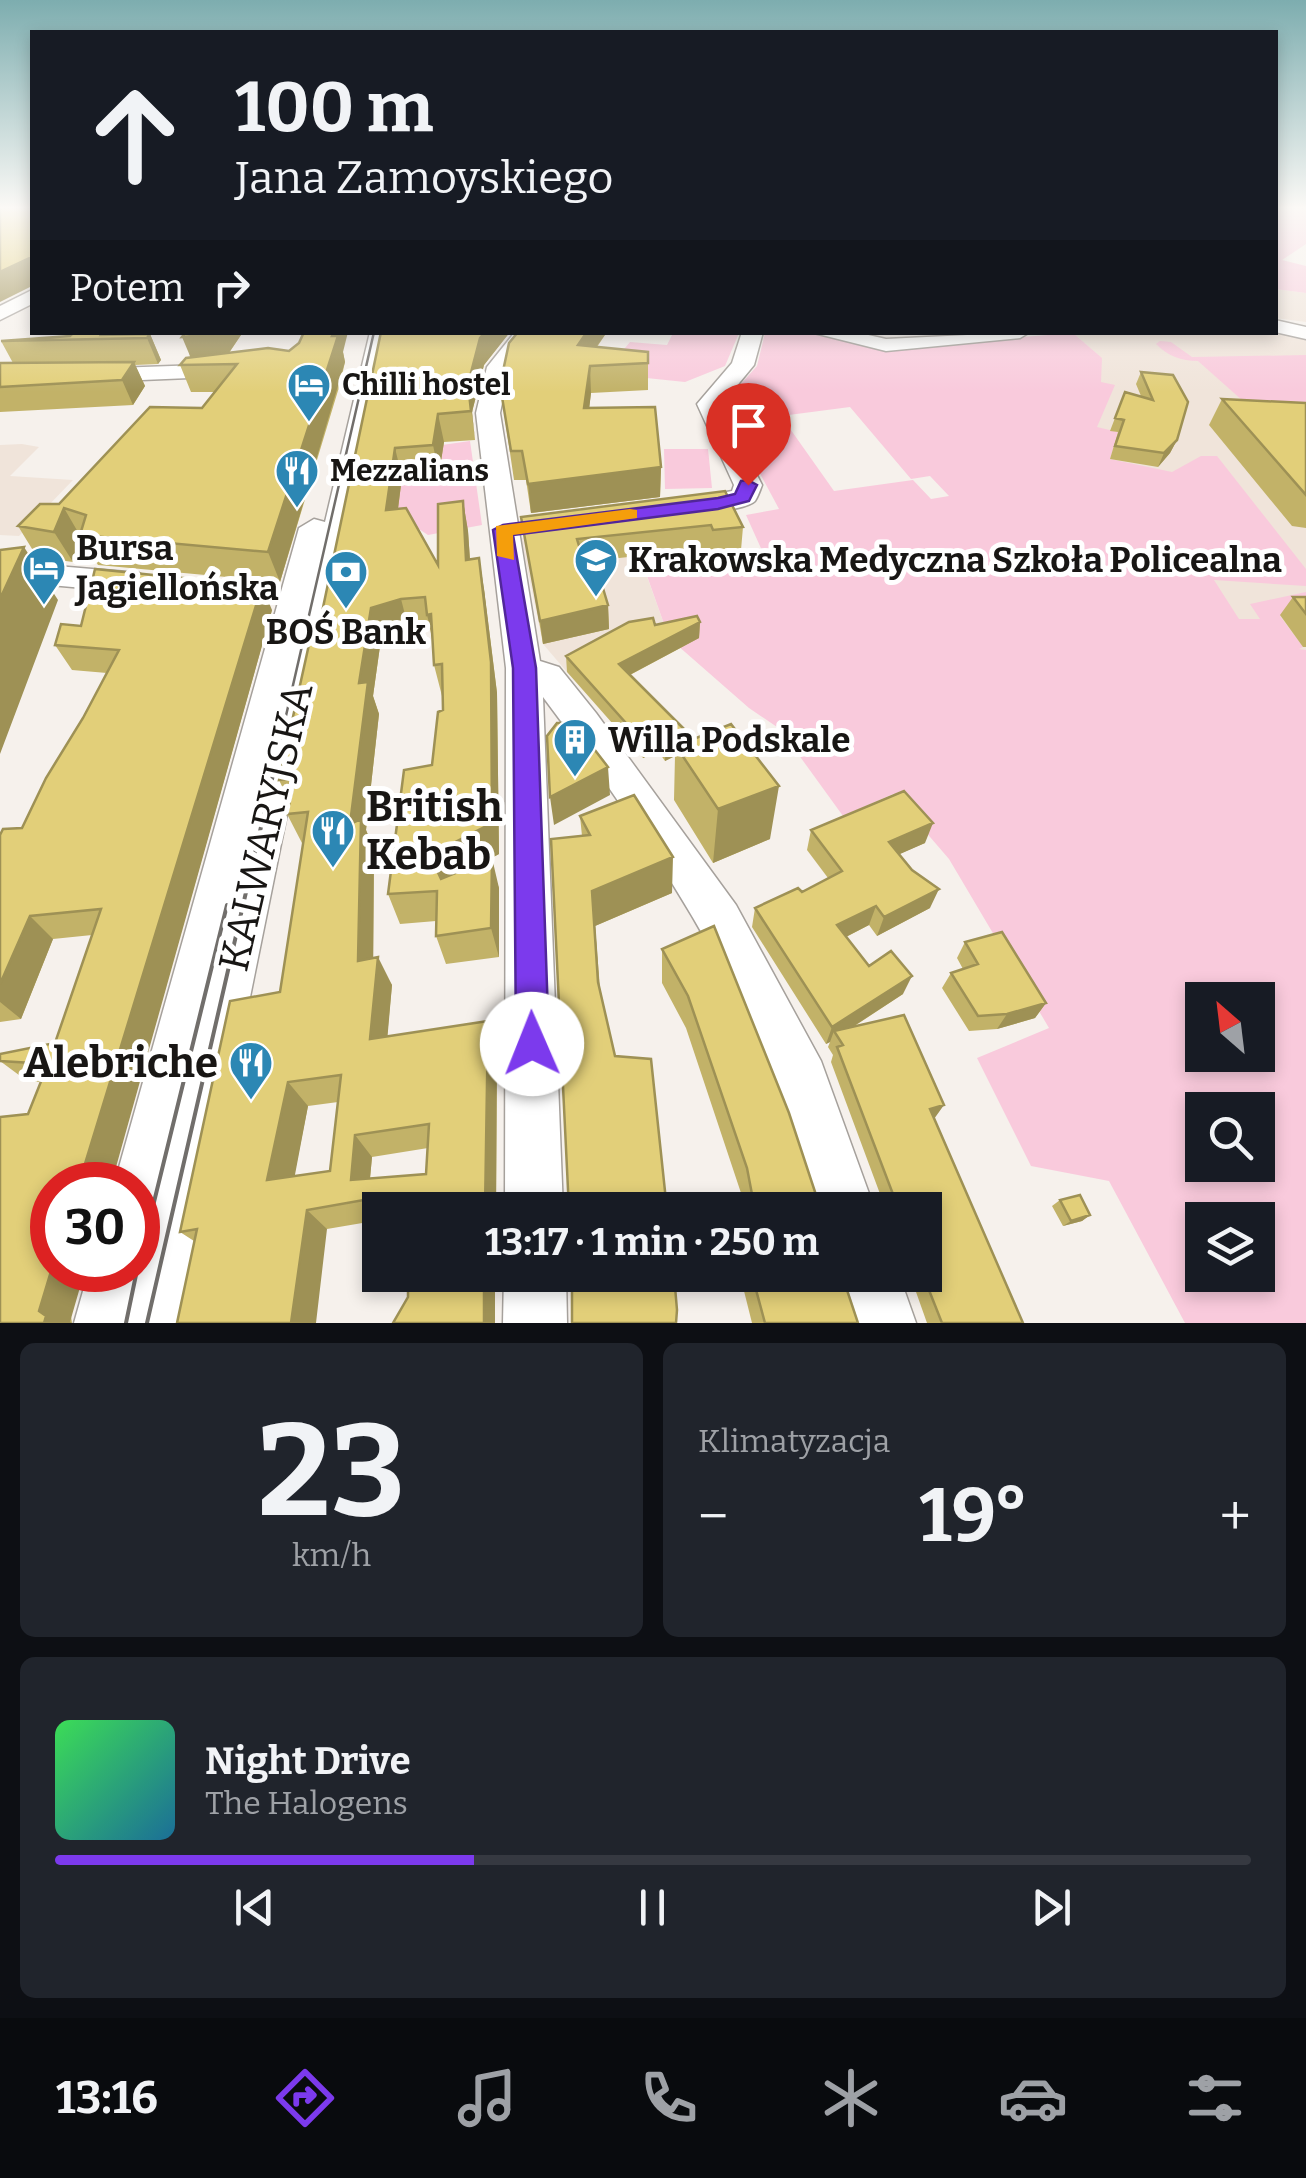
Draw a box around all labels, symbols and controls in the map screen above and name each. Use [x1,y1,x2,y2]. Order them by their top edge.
text: 100 m [235,66,434,150]
icon: ahead [70,70,200,200]
text: Jana Zamoyskiego [235,151,613,205]
icon: right [204,260,259,315]
text: Potem [70,265,184,311]
hotel icon: Chilli hostel [286,362,332,423]
place label: Chilli hostel [342,367,511,403]
pin [706,383,791,486]
icon: arrive [721,398,776,453]
restaurant icon: Mezzalians [274,448,320,509]
place label: Mezzalians [330,453,489,489]
place label: Bursa Jagiellońska [74,527,279,609]
school or university icon: Krakowska Medyczna Szkoła Policealna [573,537,619,598]
place label: Krakowska Medyczna Szkoła Policealna [628,539,1282,581]
hotel icon: Bursa Jagiellońska [21,545,67,606]
bank icon: BOŚ Bank [323,549,369,610]
place label: BOŚ Bank [266,609,426,653]
street label: KALWARYJSKA [209,678,324,976]
building icon: Willa Podskale [552,717,598,778]
place label: Willa Podskale [608,719,850,761]
place label: British Kebab [366,782,503,880]
restaurant icon: British Kebab [310,808,356,869]
north arrow [1185,982,1275,1072]
map controls [1185,982,1275,1292]
position arrow [480,992,584,1096]
place label: Alebriche [23,1038,218,1088]
restaurant icon: Alebriche [228,1040,274,1101]
button: search [1185,1092,1275,1182]
speed limit sign: 30 [30,1162,160,1292]
button: layers [1185,1202,1275,1292]
text: 13:17 · 1 min · 250 m [485,1219,819,1265]
text: 23 [257,1393,406,1549]
text: Klimatyzacja [698,1422,890,1460]
text: 19° [919,1471,1029,1561]
text: − [698,1484,728,1550]
text: + [1220,1484,1251,1550]
text: km/h [292,1536,371,1574]
text: Night Drive [205,1738,411,1784]
text: The Halogens [205,1784,408,1822]
icon: previous [227,1880,282,1935]
icon: pause [625,1880,680,1935]
icon: next [1024,1880,1079,1935]
icon: directions [270,2063,340,2133]
icon: music [452,2063,522,2133]
icon: phone [634,2063,704,2133]
icon: climate [816,2063,886,2133]
icon: car [998,2063,1068,2133]
icon: filters [1180,2063,1250,2133]
text: 13:16 [56,2071,158,2125]

